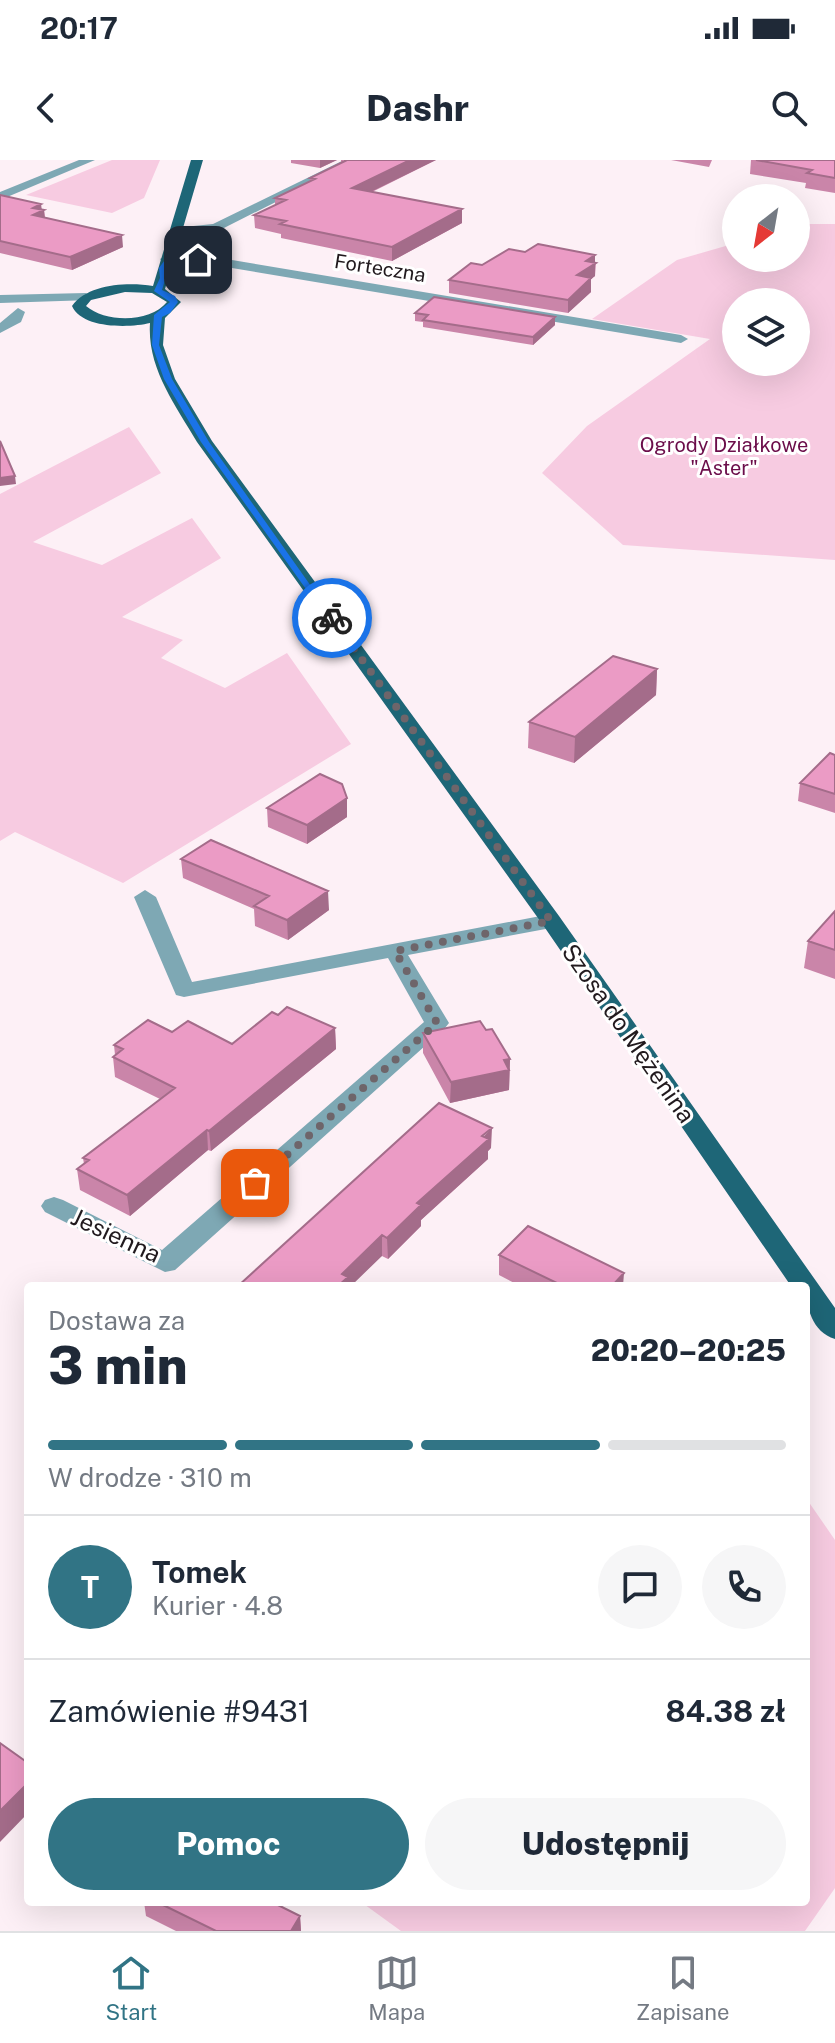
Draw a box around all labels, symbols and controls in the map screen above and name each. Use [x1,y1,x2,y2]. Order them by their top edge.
text: 20:17 [40,10,118,46]
icon: back [24,86,68,130]
icon: search [767,86,811,130]
text: Dashr [366,87,469,129]
north arrow [722,184,810,272]
map controls [722,184,810,376]
pin [164,226,232,294]
icon: home [176,238,220,282]
street label: Forteczna [333,249,427,287]
button: layers [722,288,810,376]
park label: Ogrody Działkowe "Aster" [640,433,808,480]
courier [292,578,372,658]
icon: bike [310,596,354,640]
street label: Szosa do Mężenina [557,938,701,1128]
pin [221,1149,289,1217]
icon: bag [233,1161,277,1205]
street label: Jesienna [67,1202,165,1268]
text: Dostawa za [48,1305,185,1336]
text: 20:20–20:25 [591,1332,786,1368]
text: 3 min [48,1335,188,1396]
text: W drodze · 310 m [48,1462,252,1493]
button: chat [598,1545,682,1629]
button: phone [702,1545,786,1629]
text: Tomek [152,1554,247,1590]
text: T [81,1569,99,1605]
text: Kurier · 4.8 [152,1590,283,1621]
text: Zamówienie #9431 [48,1693,310,1729]
text: 84.38 zł [665,1693,786,1729]
button: Pomoc [48,1798,409,1890]
button: Udostępnij [425,1798,786,1890]
tab: Start [106,1951,157,2025]
tab: Mapa [368,1951,425,2025]
tab: Zapisane [636,1951,729,2025]

